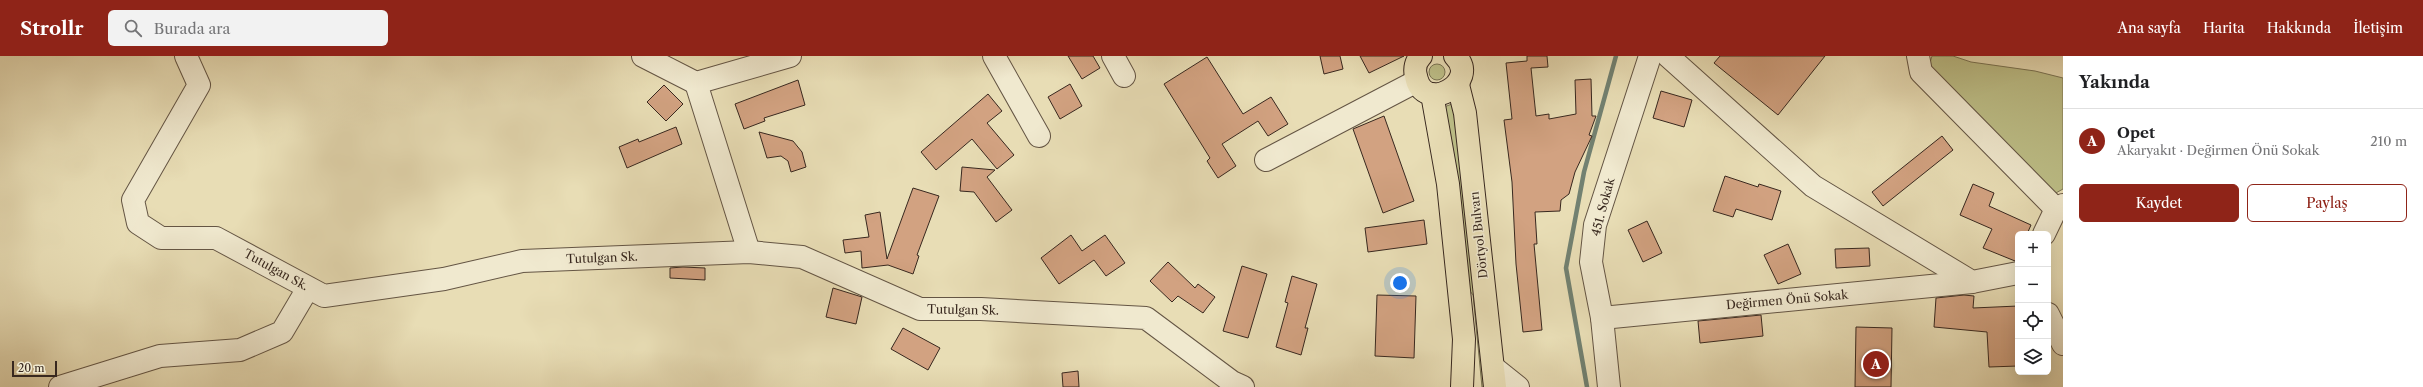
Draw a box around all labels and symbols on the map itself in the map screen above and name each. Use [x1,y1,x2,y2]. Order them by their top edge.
street label: 451. Sokak [1588,175,1618,237]
street label: Dörtyol Bulvarı [1466,191,1491,279]
street label: Tutulgan Sk. [241,246,311,294]
street label: Tutulgan Sk. [566,249,638,266]
your location [1390,273,1410,293]
street label: Değirmen Önü Sokak [1725,286,1850,312]
street label: Tutulgan Sk. [927,301,999,318]
pin: A [1863,349,1889,379]
scale bar [12,359,57,378]

